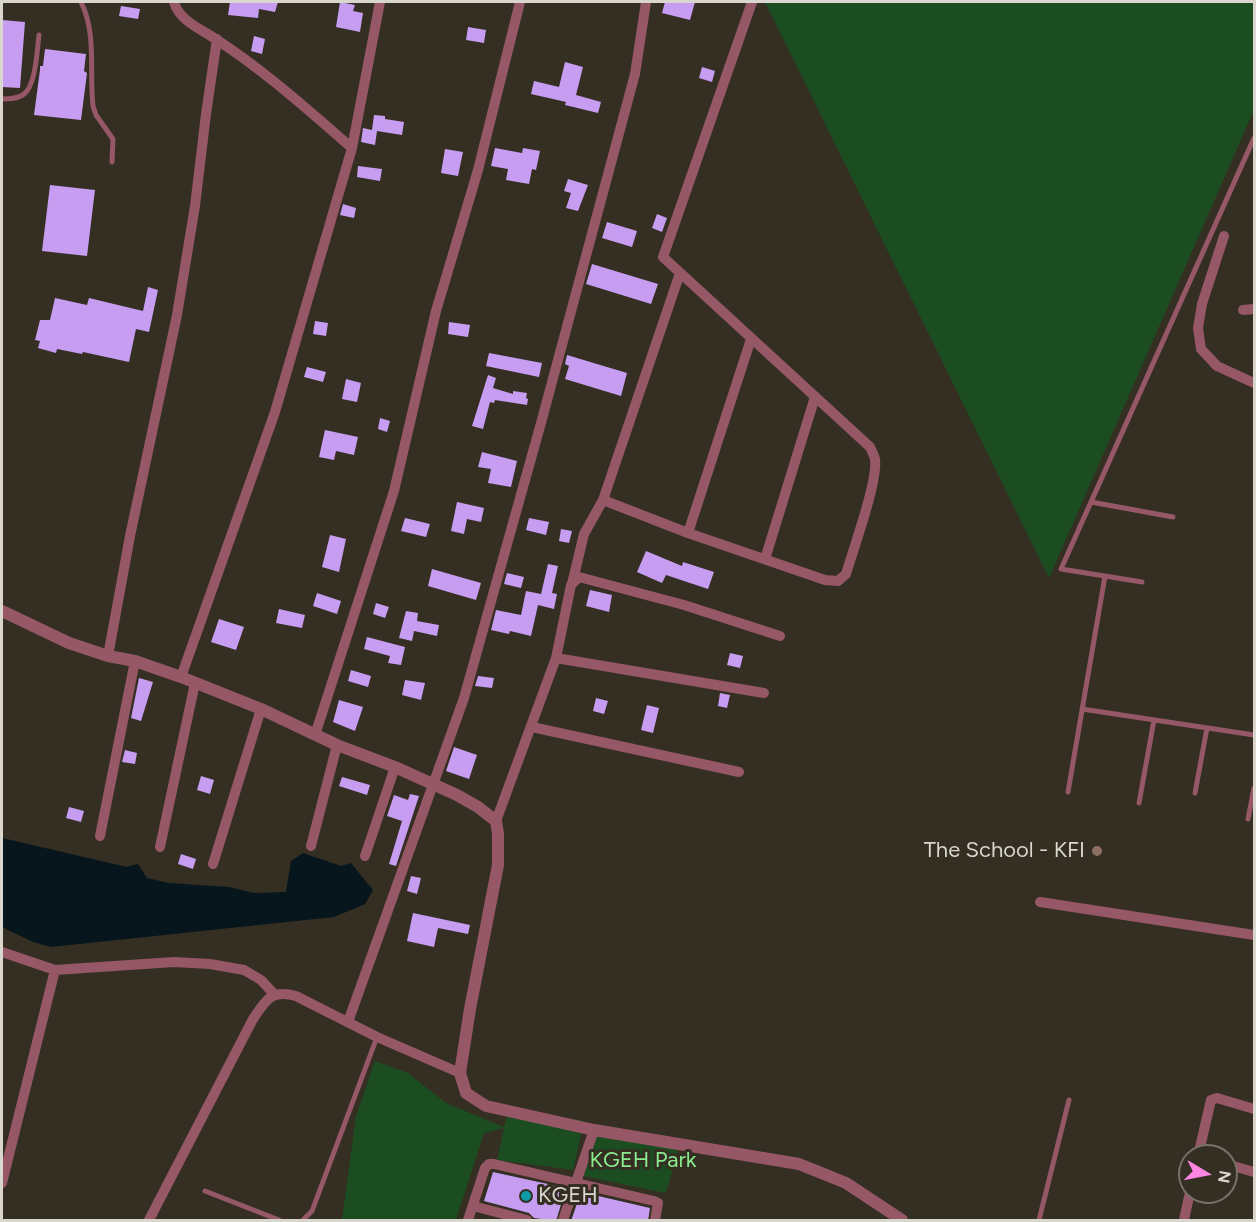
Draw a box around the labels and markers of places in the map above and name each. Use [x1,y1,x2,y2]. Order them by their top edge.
place label: The School - KFI [924,838,1085,864]
marker: The School - KFI [1090,844,1104,858]
place label: KGEH [538,1183,598,1209]
marker: KGEH [519,1189,533,1203]

